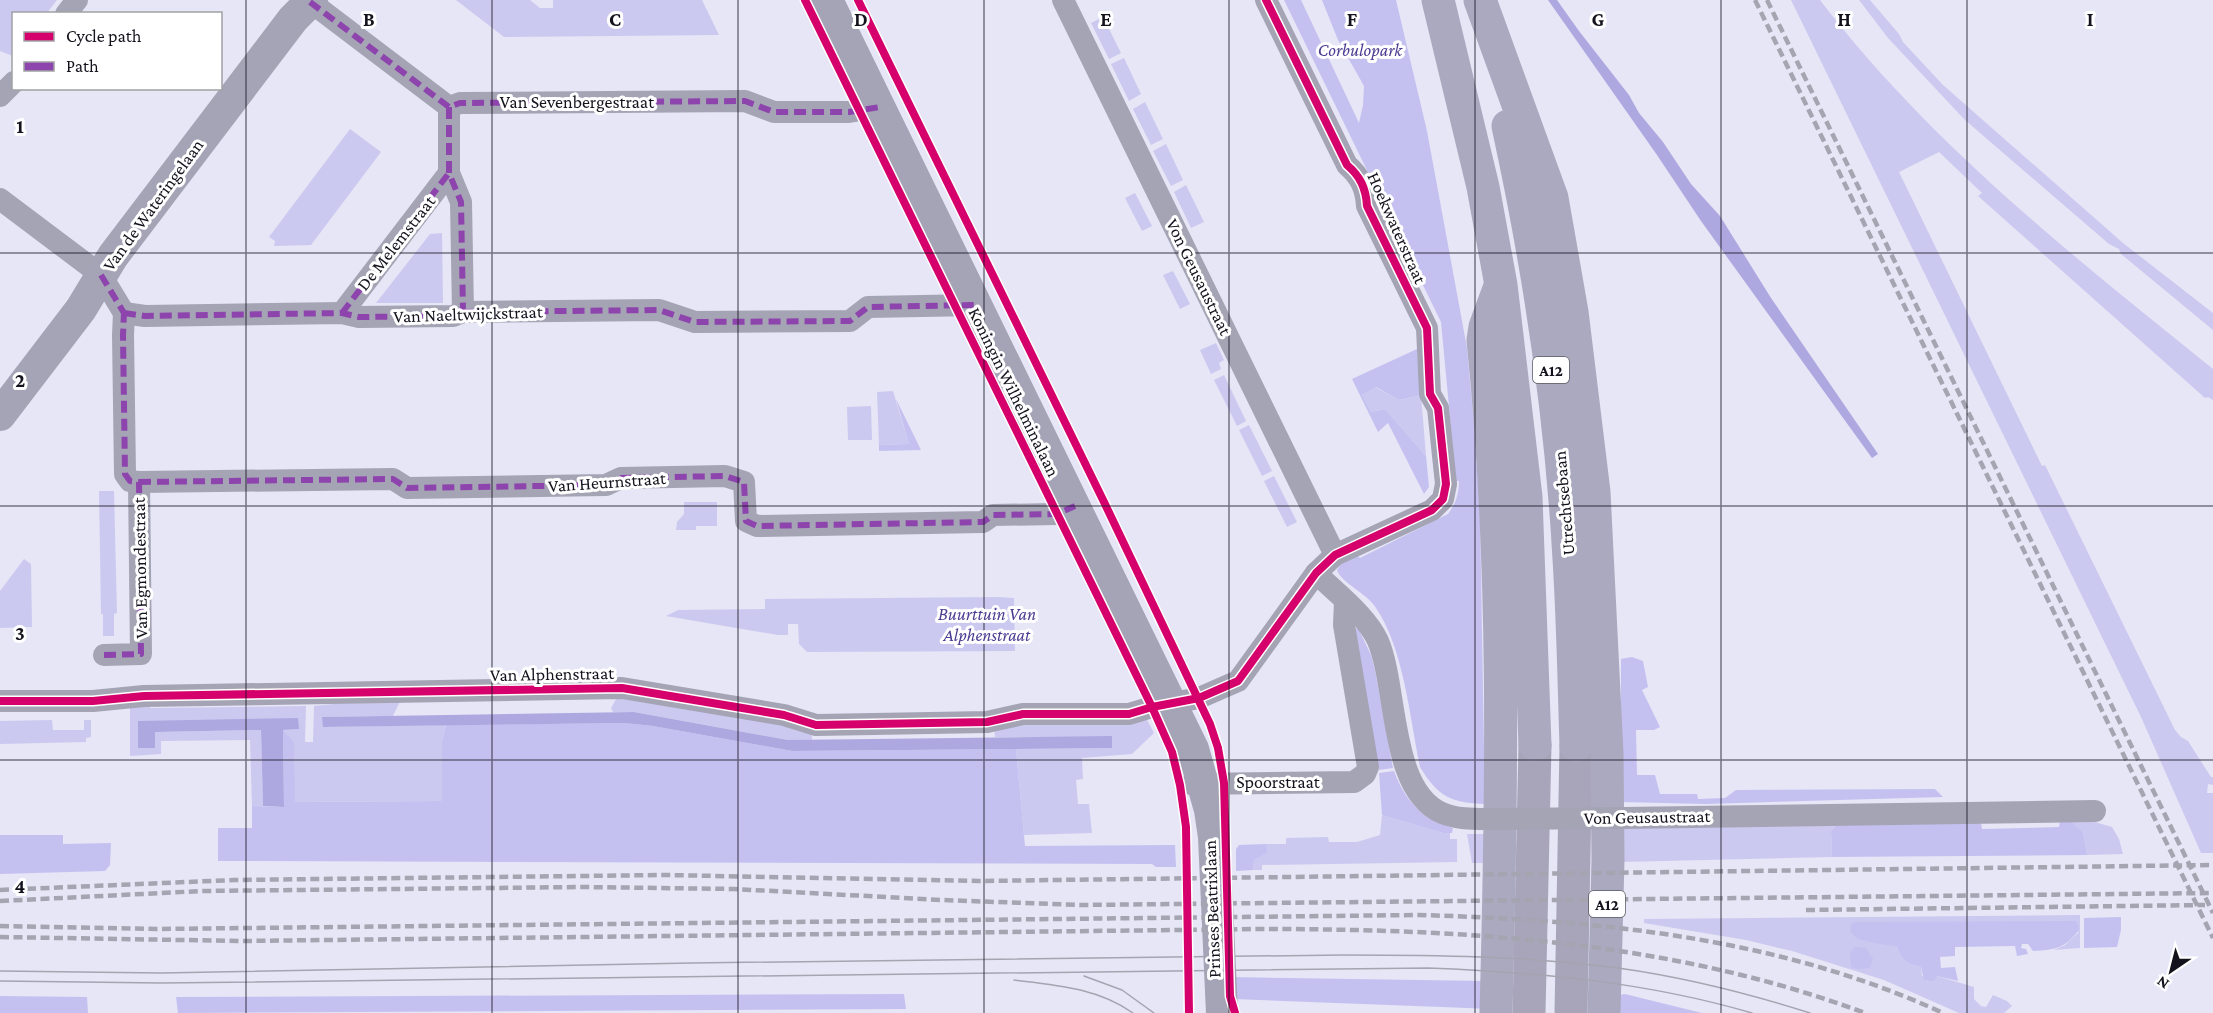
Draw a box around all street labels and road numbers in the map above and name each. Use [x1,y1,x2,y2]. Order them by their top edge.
street label: Van Sevenbergestraat [500,92,655,112]
street label: Van de Wateringelaan [99,135,208,275]
street label: Hoekwaterstraat [1363,169,1431,288]
street label: De Melemstraat [353,191,440,294]
street label: Von Geusaustraat [1162,216,1236,339]
street label: Van Naeltwijckstraat [393,301,544,328]
street label: Koningin Wilhelminalaan [964,304,1064,480]
road number: A12 [1533,357,1569,383]
street label: Utrechtsebaan [1549,450,1579,556]
street label: Van Heurnstraat [548,468,668,496]
street label: Van Egmondestraat [129,496,151,639]
street label: Van Alphenstraat [490,663,615,685]
street label: Spoorstraat [1236,772,1321,792]
street label: Von Geusaustraat [1583,806,1712,828]
street label: Prinses Beatrixlaan [1200,839,1224,978]
road number: A12 [1589,891,1625,917]

